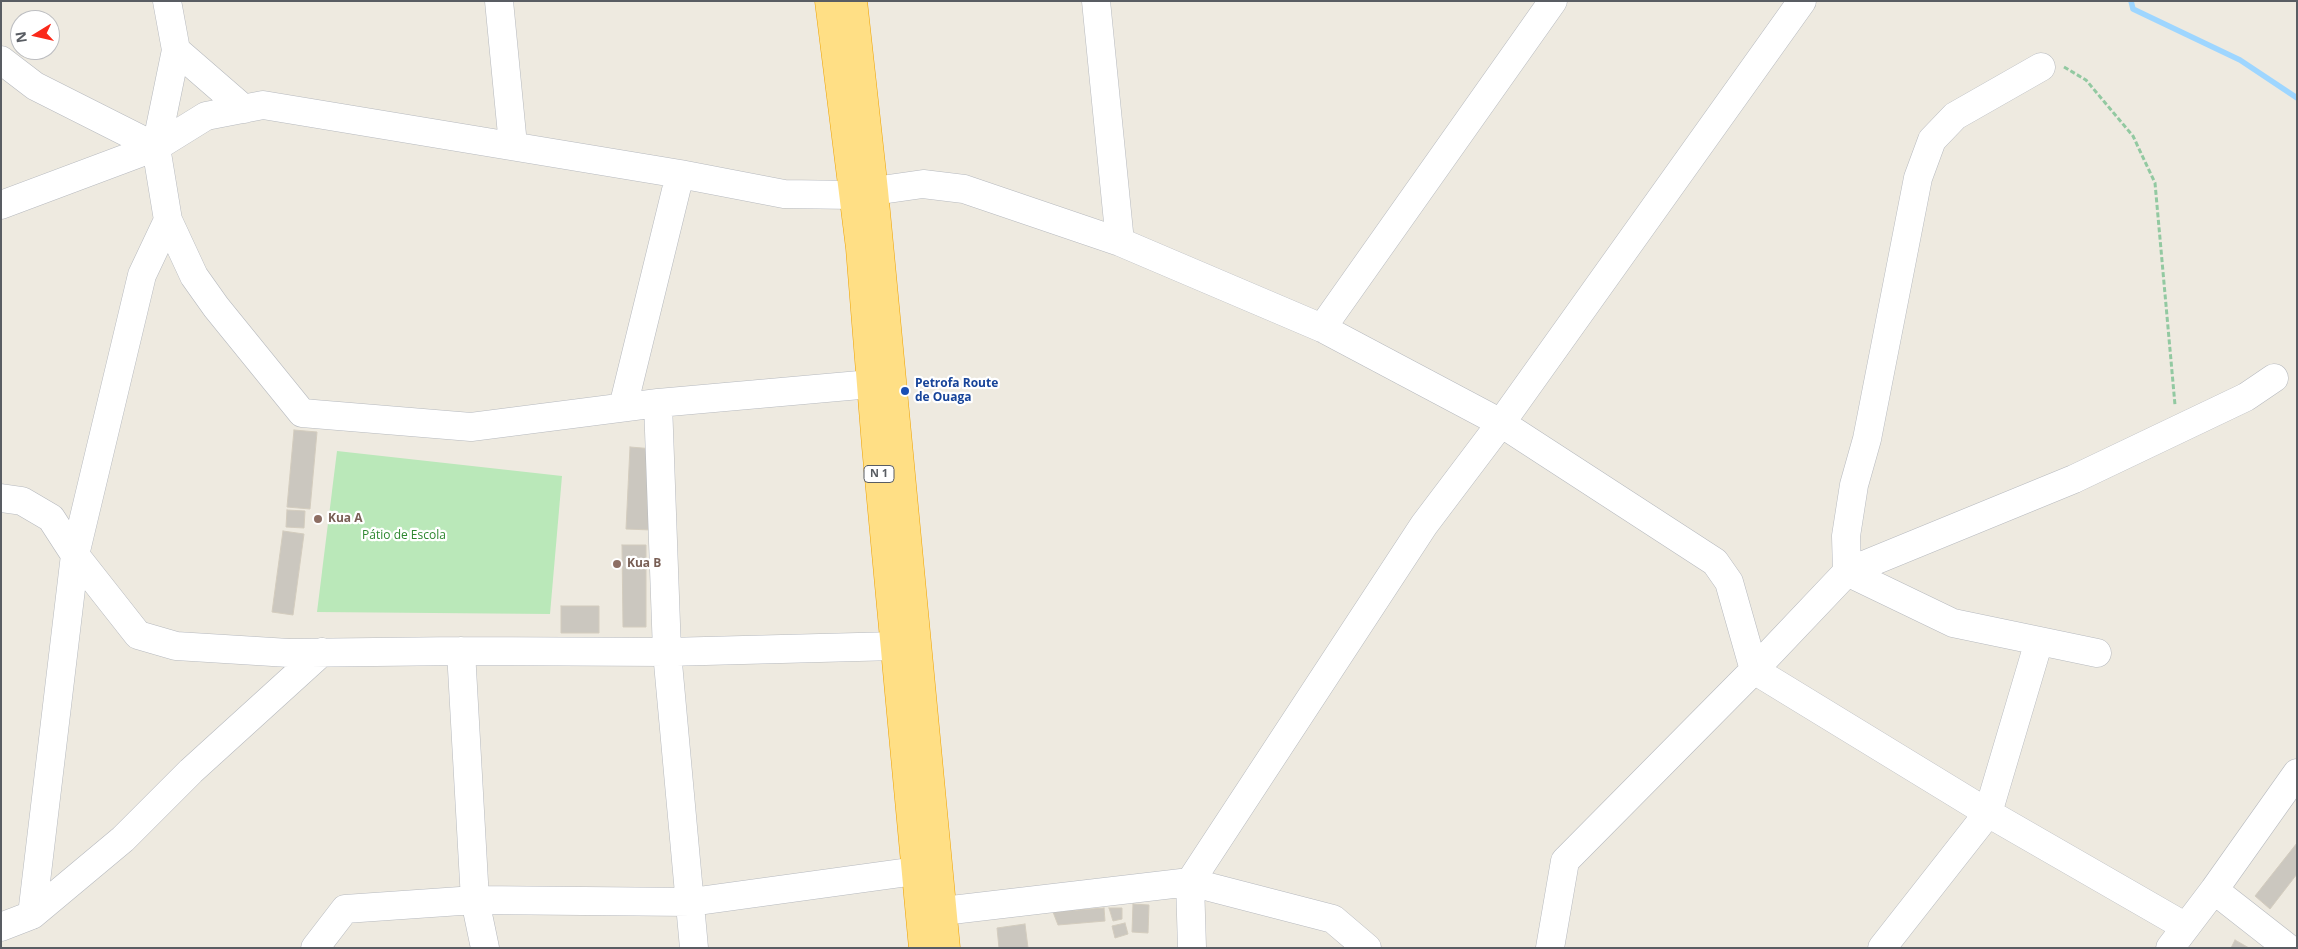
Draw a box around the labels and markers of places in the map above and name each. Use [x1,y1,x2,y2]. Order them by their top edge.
place label: Petrofa Route de Ouaga [915,377,998,405]
marker: Petrofa Route de Ouaga [899,385,911,397]
place label: Kua A [328,512,362,526]
marker: Kua A [312,513,324,525]
place label: Kua B [627,557,661,571]
marker: Kua B [611,558,623,570]

